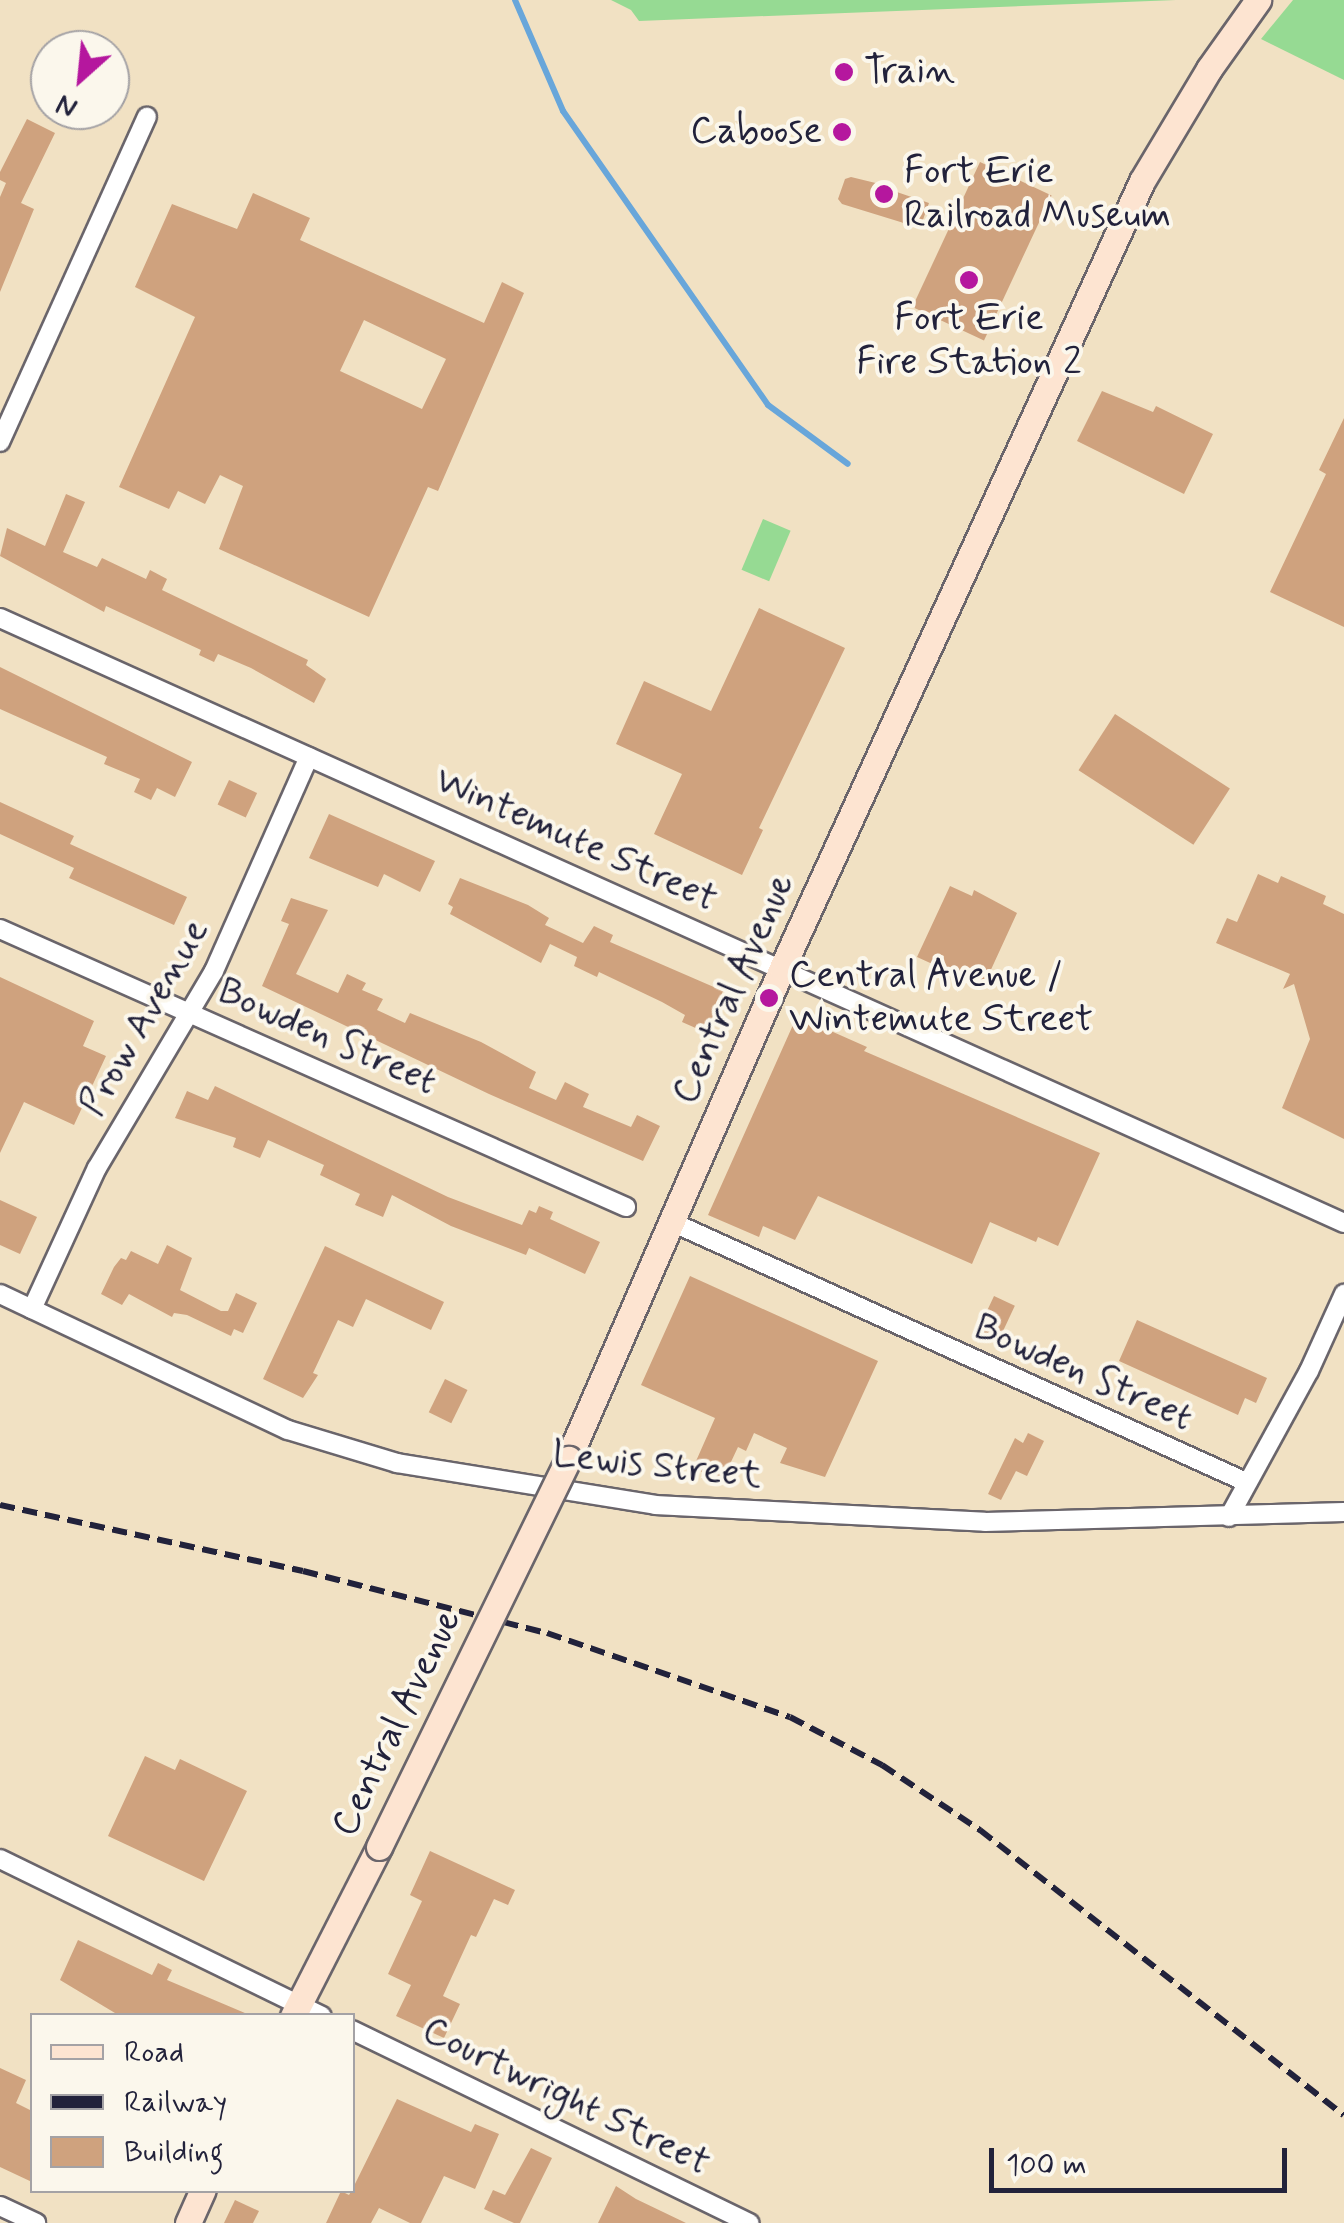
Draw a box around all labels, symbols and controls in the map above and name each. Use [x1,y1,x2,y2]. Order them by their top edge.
north arrow [30,30,130,130]
place label: Train [864,49,955,95]
marker: Train [833,61,855,83]
text: N [50,85,84,126]
place label: Caboose [690,109,822,155]
marker: Caboose [831,121,853,143]
place label: Fort Erie Railroad Museum [904,149,1189,238]
marker: Fort Erie Railroad Museum [873,183,895,205]
marker: Fort Erie Fire Station 2 [958,269,980,291]
place label: Fort Erie Fire Station 2 [863,296,1075,386]
street label: Wintemute Street [429,758,723,922]
street label: Central Avenue [661,862,807,1116]
street label: Prow Avenue [73,916,217,1120]
place label: Central Avenue / Wintemute Street [789,953,1091,1042]
street label: Bowden Street [208,967,446,1107]
marker: Central Avenue / Wintemute Street [758,987,780,1009]
street label: Bowden Street [964,1303,1202,1443]
street label: Lewis Street [550,1432,764,1500]
street label: Central Avenue [320,1598,474,1848]
street label: Courtwright Street [416,2008,716,2186]
legend [30,2013,355,2193]
text: Road [124,2033,184,2072]
text: Railway [124,2083,227,2122]
scale bar [994,2128,1292,2190]
text: Building [124,2133,223,2172]
text: 100 m [1006,2146,1087,2185]

